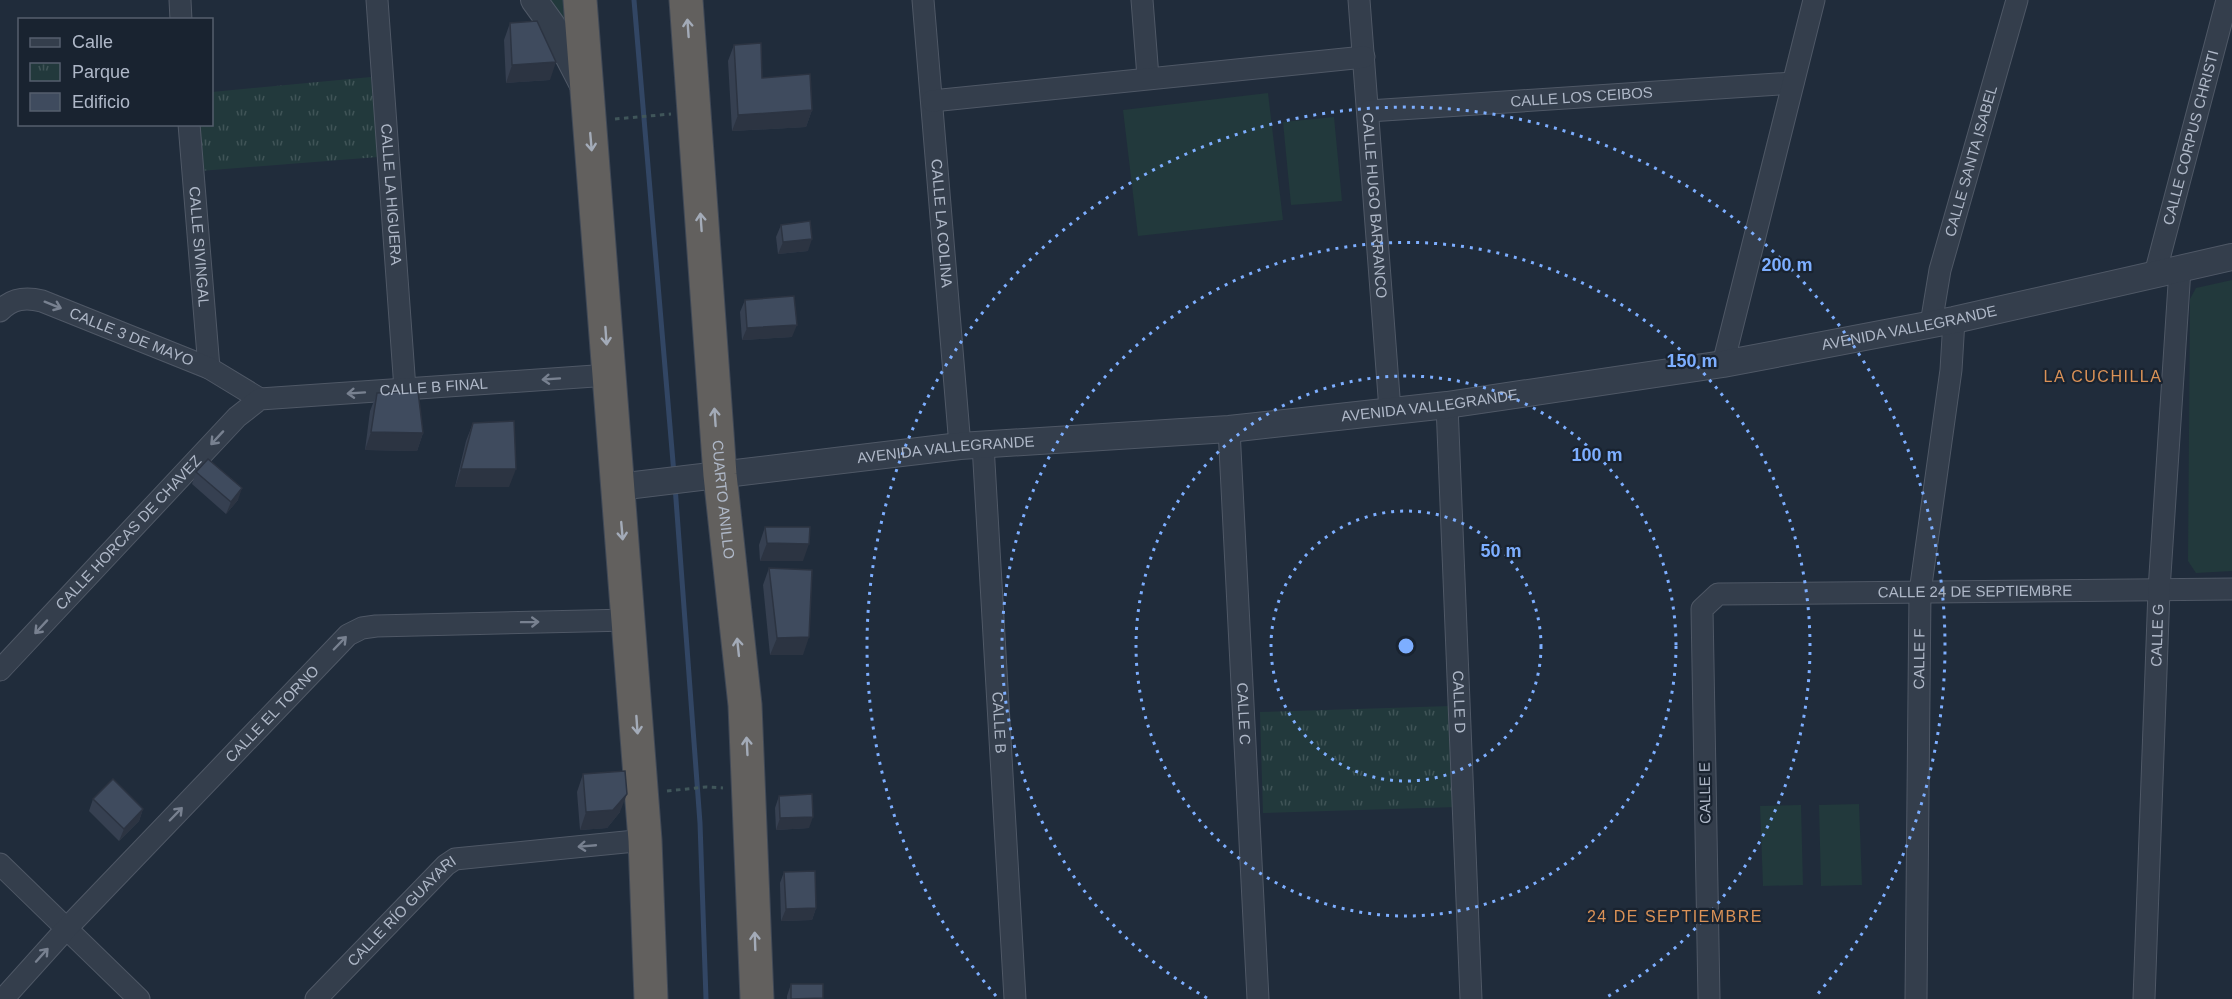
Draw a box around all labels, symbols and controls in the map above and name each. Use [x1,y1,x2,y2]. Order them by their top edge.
legend [18,18,213,126]
one-way arrow [682,18,693,38]
text: Calle [72,32,113,52]
street label: CALLE CORPUS CHRISTI [2159,48,2221,227]
text: Parque [72,62,130,82]
street label: CALLE LOS CEIBOS [1510,83,1653,110]
street label: CALLE SANTA ISABEL [1941,83,2000,239]
text: Edificio [72,92,130,112]
street label: CALLE HUGO BARRANCO [1360,112,1391,299]
street label: CALLE LA HIGUERA [378,123,405,266]
one-way arrow [586,132,597,152]
street label: CALLE LA COLINA [928,158,956,288]
street label: CALLE SIVINGAL [186,186,213,308]
one-way arrow [696,213,707,233]
text: 200 m [1761,255,1813,275]
one-way arrow [44,301,62,312]
street label: AVENIDA VALLEGRANDE [1820,302,1998,353]
street label: CALLE 3 DE MAYO [67,304,196,369]
one-way arrow [601,326,612,346]
text: 150 m [1666,351,1718,371]
district label: LA CUCHILLA [2044,368,2162,385]
street label: CALLE B FINAL [379,374,488,399]
one-way arrow [541,374,561,385]
street label: AVENIDA VALLEGRANDE [1340,386,1519,425]
one-way arrow [347,387,367,398]
one-way arrow [710,407,721,427]
one-way arrow [210,431,224,446]
street label: AVENIDA VALLEGRANDE [856,432,1035,466]
street label: CUARTO ANILLO [710,439,738,560]
text: 100 m [1571,445,1623,465]
street label: CALLE HORCAS DE CHAVEZ [52,452,204,613]
one-way arrow [616,520,627,540]
text: 50 m [1480,541,1522,561]
street label: CALLE 24 DE SEPTIEMBRE [1878,582,2072,600]
street label: CALLE G [2147,603,2166,667]
one-way arrow [520,617,540,628]
one-way arrow [34,619,48,634]
street label: CALLE F [1910,628,1928,690]
one-way arrow [333,635,348,650]
centre of rings [1396,636,1416,656]
one-way arrow [732,638,743,658]
street label: CALLE EL TORNO [222,662,322,766]
street label: CALLE D [1450,670,1469,734]
street label: CALLE C [1234,682,1254,745]
street label: CALLE B [989,691,1010,754]
one-way arrow [632,715,643,735]
one-way arrow [741,736,752,756]
street label: CALLE E [1695,762,1714,824]
one-way arrow [169,806,184,821]
one-way arrow [578,840,598,851]
street label: CALLE RÍO GUAYARI [344,852,459,969]
district label: 24 DE SEPTIEMBRE [1587,908,1763,925]
one-way arrow [750,931,761,951]
one-way arrow [35,948,49,963]

